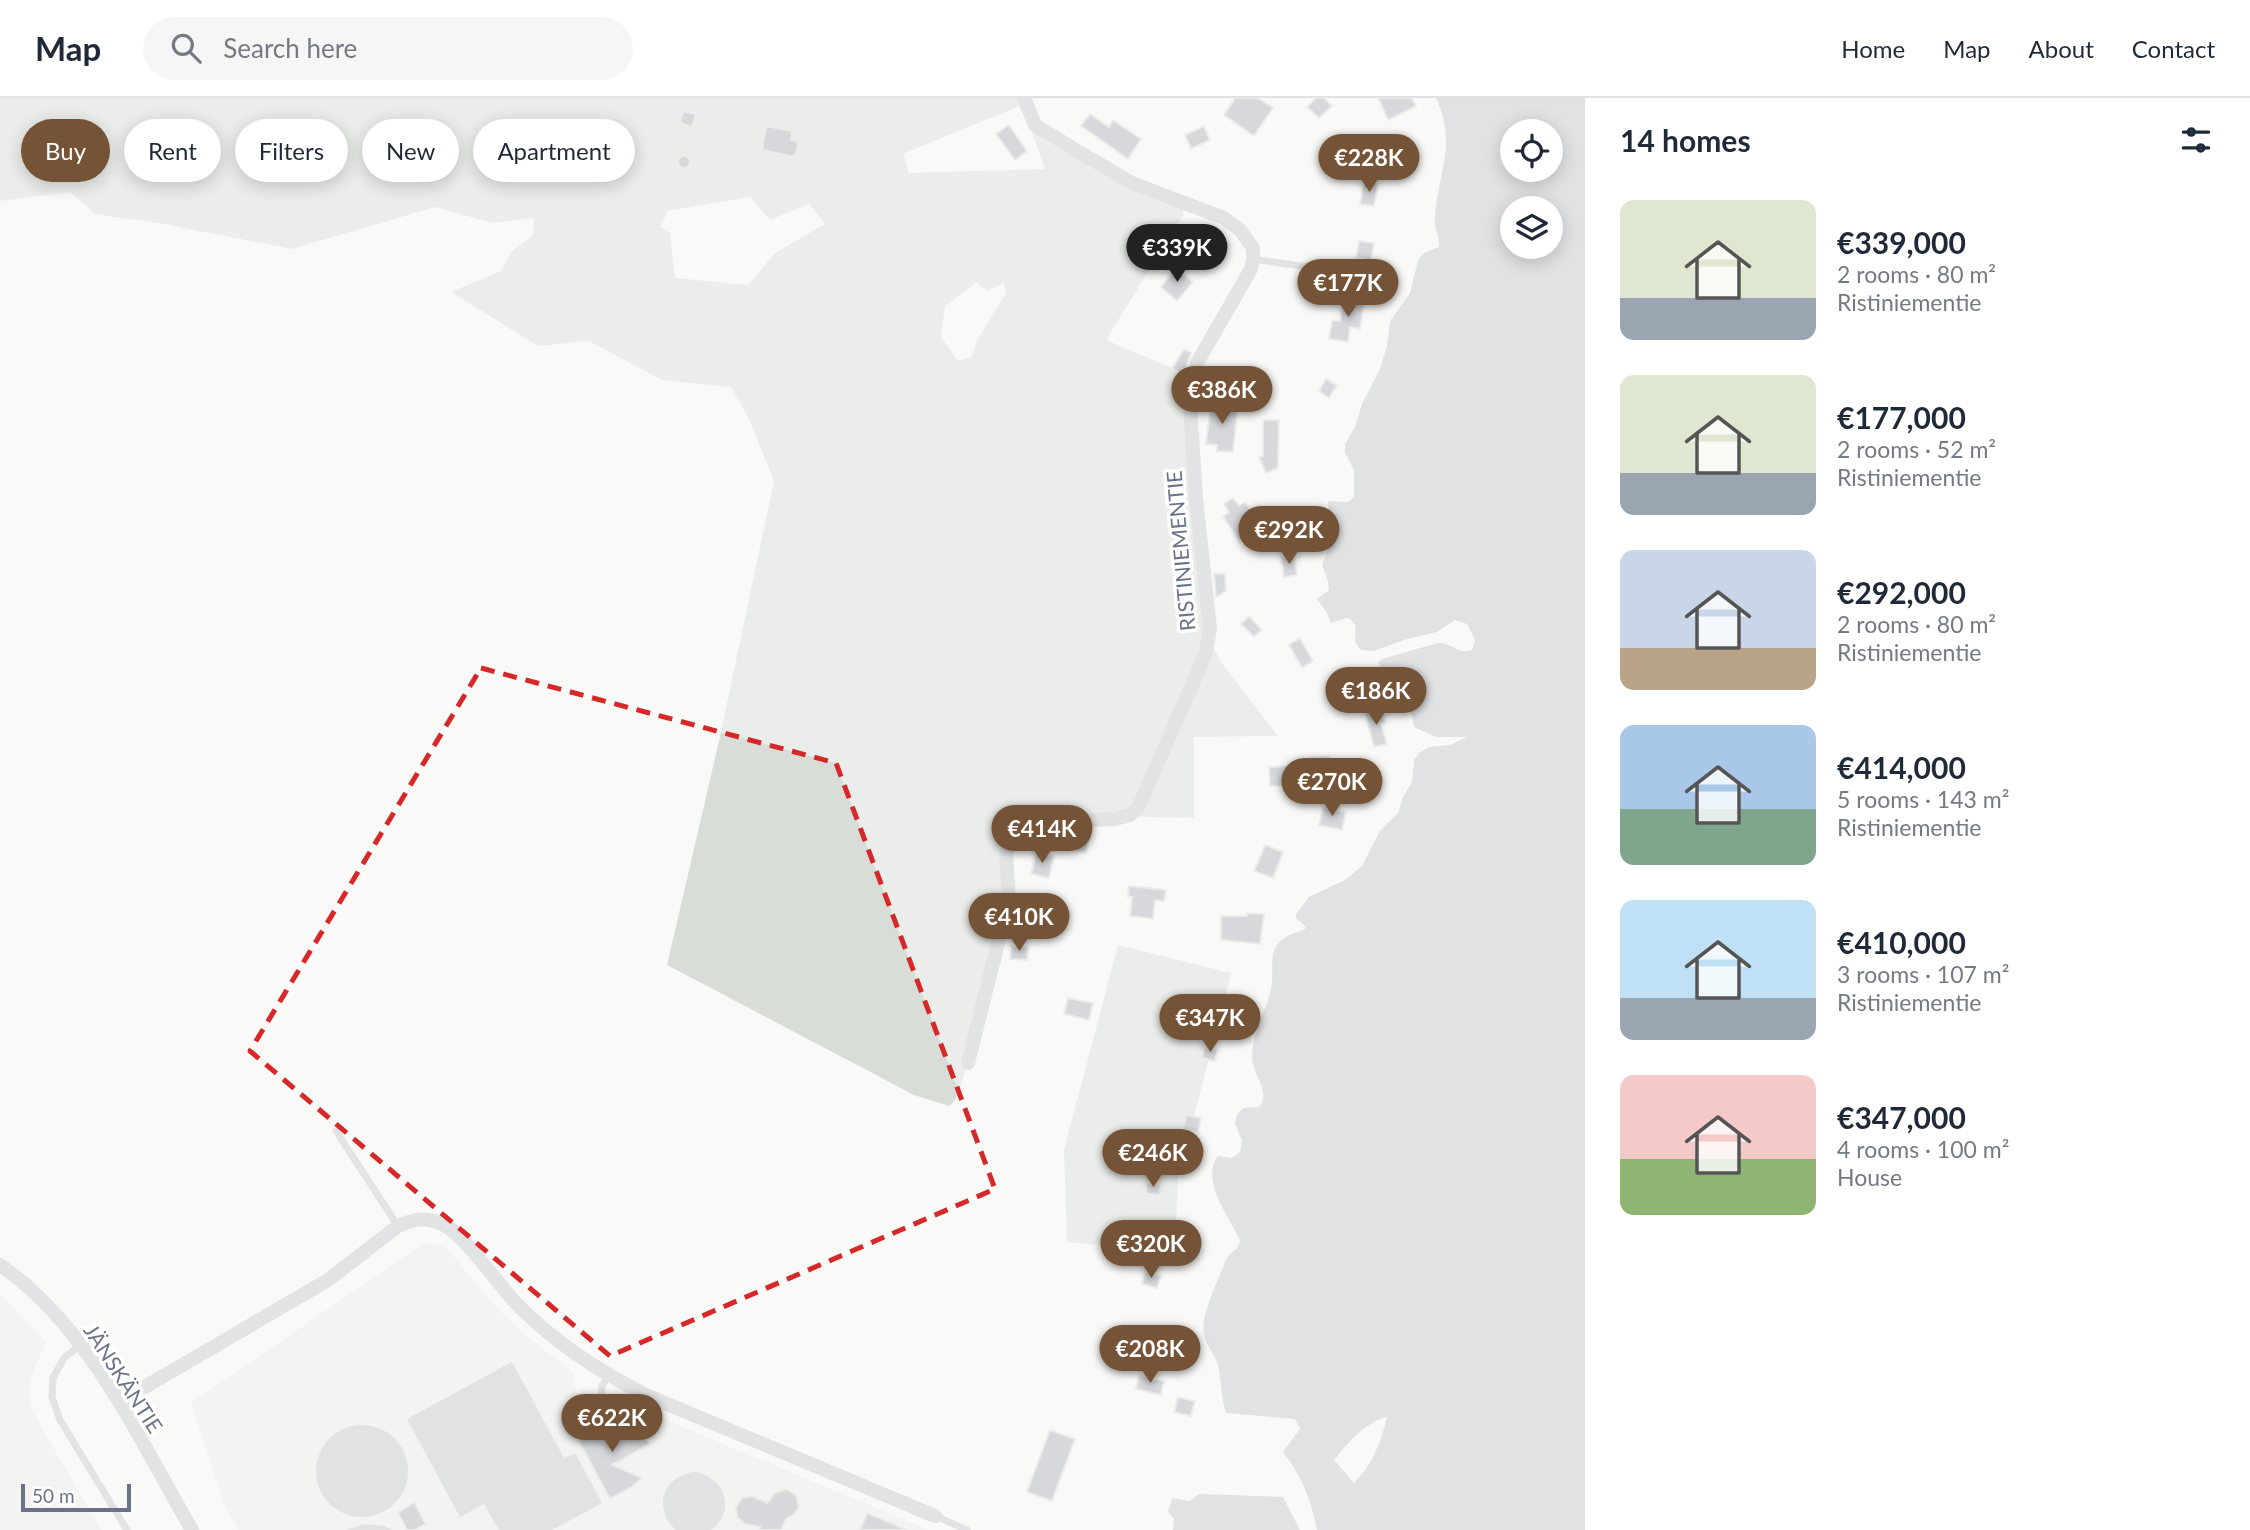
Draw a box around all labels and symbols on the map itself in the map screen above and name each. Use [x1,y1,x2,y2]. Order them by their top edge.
pin: €228K [1320,134,1418,194]
pin: €339K [1128,225,1226,284]
pin: €177K [1299,260,1397,319]
pin: €386K [1173,366,1271,426]
street label: RISTINIEMENTIE [1161,470,1199,632]
pin: €292K [1240,506,1338,566]
pin: €186K [1327,668,1425,727]
pin: €270K [1283,758,1381,818]
pin: €414K [993,806,1091,865]
pin: €410K [970,894,1068,953]
pin: €347K [1161,995,1259,1054]
pin: €246K [1104,1130,1202,1189]
pin: €320K [1102,1220,1200,1280]
street label: JÄNSKÄNTIE [80,1319,168,1437]
pin: €208K [1101,1326,1199,1385]
pin: €622K [563,1394,661,1454]
scale bar [21,1481,131,1513]

